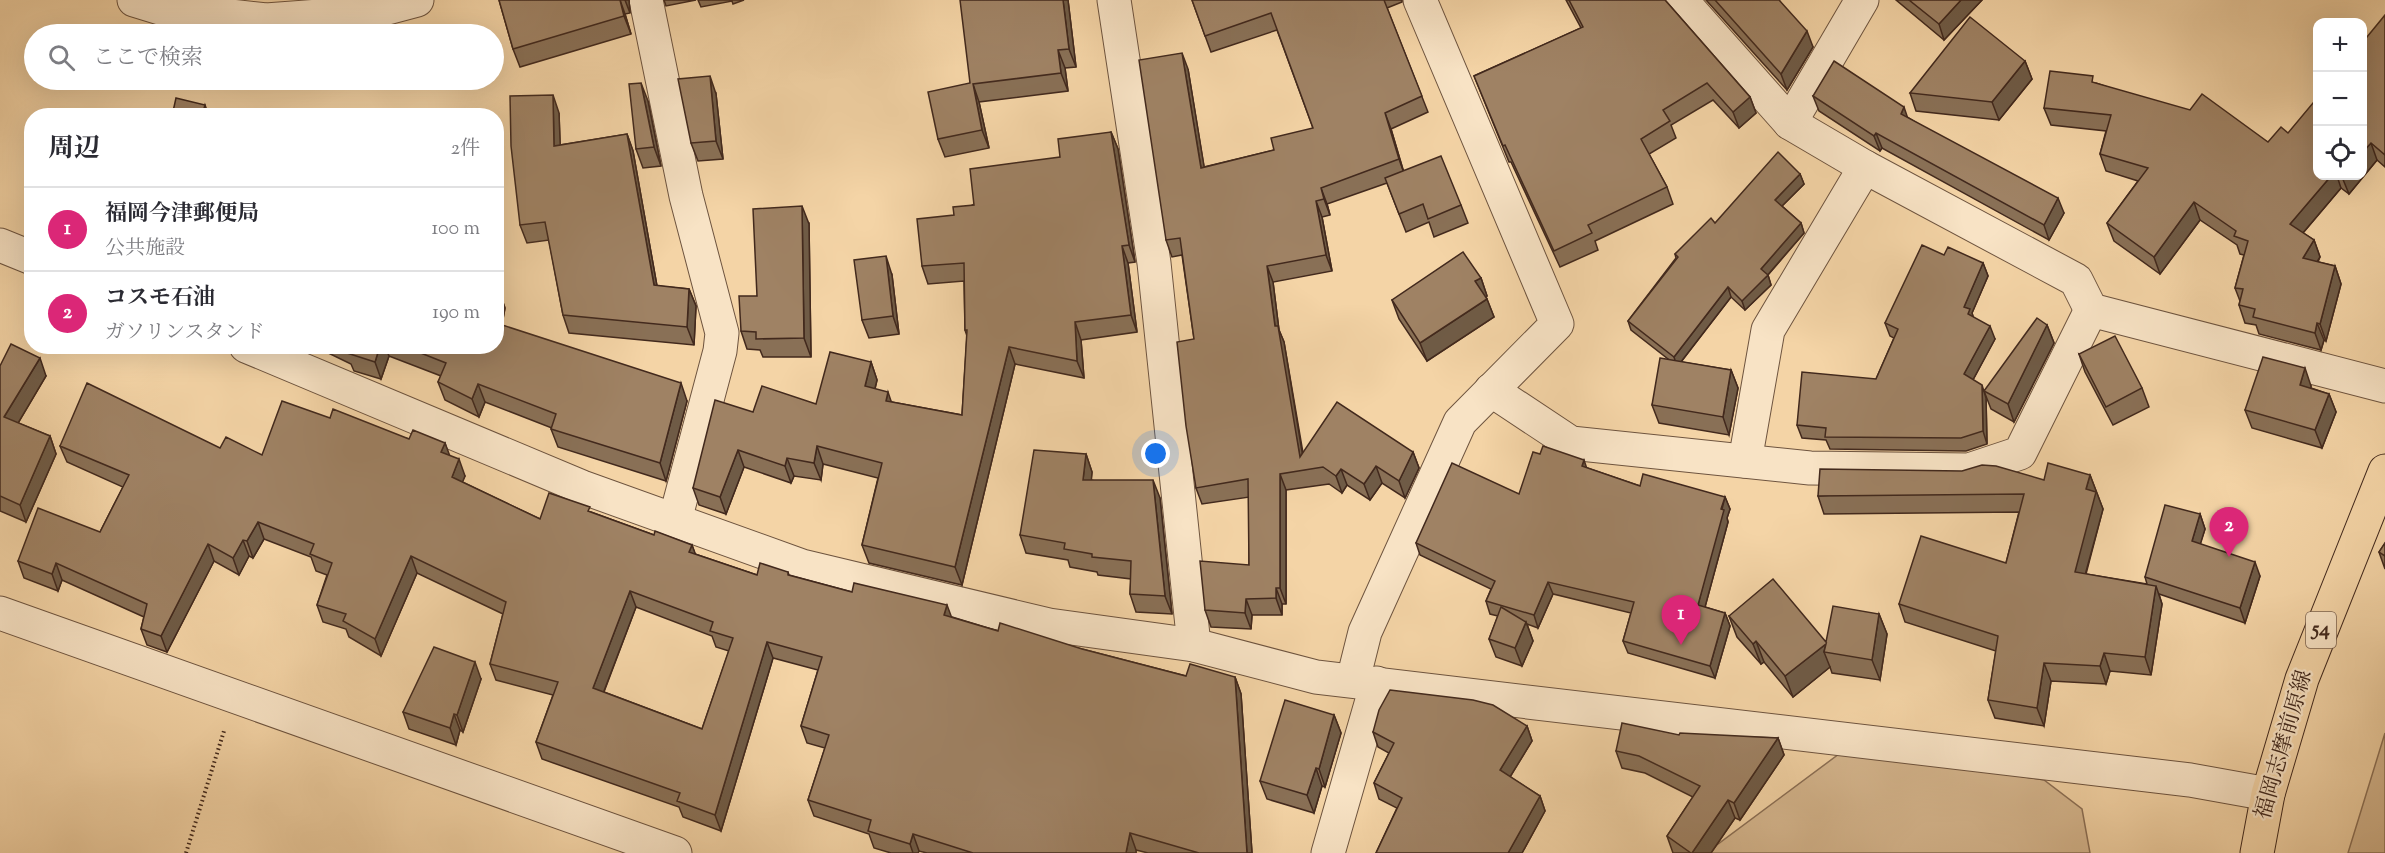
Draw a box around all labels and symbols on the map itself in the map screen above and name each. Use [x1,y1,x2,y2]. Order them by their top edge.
your location [1141,439,1170,468]
pin: 2 [2210,508,2248,557]
pin: 1 [1662,596,1700,645]
road number: 54 [2306,612,2336,648]
street label: 福岡志摩前原線 [2248,667,2322,823]

